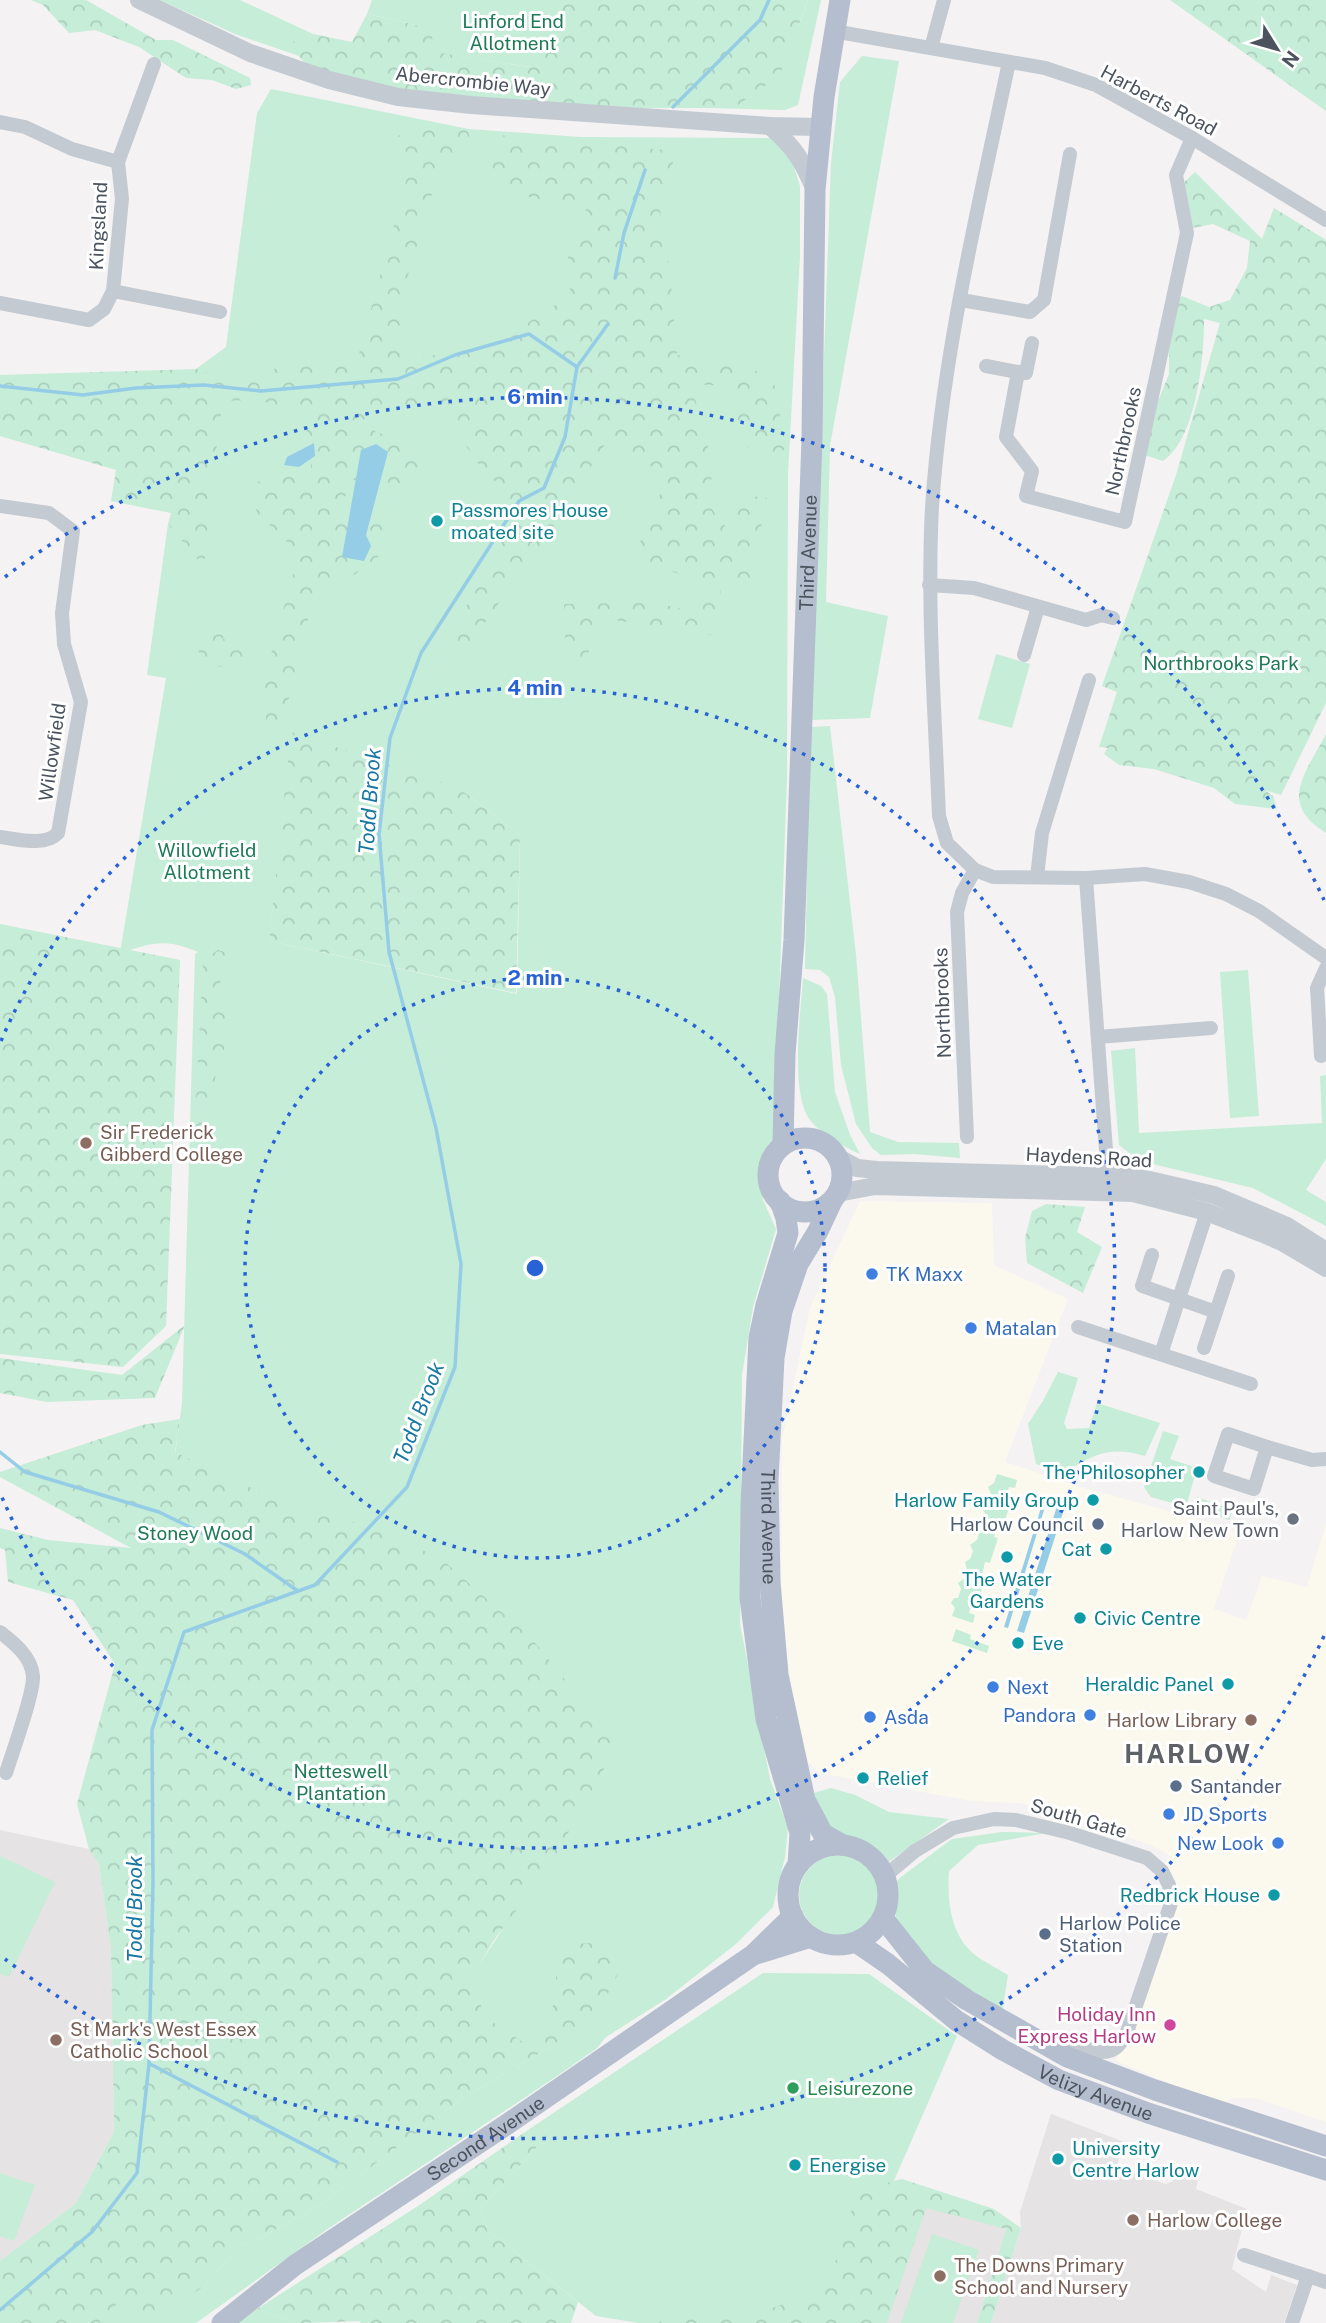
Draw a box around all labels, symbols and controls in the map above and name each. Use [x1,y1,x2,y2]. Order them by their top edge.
park label: Linford End Allotment [462,10,564,54]
north arrow [1242,14,1312,84]
text: N [1277,47,1304,72]
street label: Harberts Road [1097,60,1221,140]
street label: Abercrombie Way [394,62,552,100]
street label: Kingsland [85,181,111,271]
text: 6 min [507,384,563,409]
street label: Northbrooks [1101,385,1145,497]
street label: Third Avenue [795,494,821,611]
place label: Passmores House moated site [451,499,608,543]
marker: Passmores House moated site [429,513,445,529]
park label: Northbrooks Park [1143,652,1299,674]
text: 4 min [507,675,563,700]
street label: Willowfield [34,702,70,802]
water label: Todd Brook [353,746,386,855]
park label: Willowfield Allotment [158,839,256,883]
street label: Northbrooks [929,947,955,1059]
text: 2 min [507,965,563,990]
place label: Sir Frederick Gibberd College [100,1121,243,1165]
marker: Sir Frederick Gibberd College [78,1135,94,1151]
street label: Haydens Road [1025,1143,1153,1171]
centre of rings [523,1256,547,1280]
place label: TK Maxx [886,1263,963,1285]
marker: TK Maxx [864,1266,880,1282]
place label: Matalan [985,1317,1057,1339]
marker: Matalan [963,1320,979,1336]
water label: Todd Brook [388,1358,450,1467]
place label: The Philosopher [1043,1461,1185,1483]
marker: The Philosopher [1191,1464,1207,1480]
street label: Third Avenue [757,1468,781,1585]
place label: Harlow Family Group [894,1489,1079,1511]
marker: Harlow Family Group [1085,1492,1101,1508]
place label: Saint Paul's, Harlow New Town [1121,1497,1279,1541]
marker: Saint Paul's, Harlow New Town [1285,1511,1301,1527]
place label: Harlow Council [950,1513,1084,1535]
marker: Harlow Council [1090,1516,1106,1532]
park label: Stoney Wood [137,1522,253,1544]
place label: Cat [1062,1538,1092,1560]
marker: Cat [1098,1541,1114,1557]
marker: The Water Gardens [999,1549,1015,1565]
place label: The Water Gardens [962,1568,1052,1612]
place label: Civic Centre [1094,1607,1201,1629]
marker: Civic Centre [1072,1610,1088,1626]
place label: Eve [1032,1632,1064,1654]
marker: Eve [1010,1635,1026,1651]
place label: Heraldic Panel [1085,1673,1214,1695]
place label: Next [1007,1676,1049,1698]
marker: Heraldic Panel [1220,1676,1236,1692]
marker: Next [985,1679,1001,1695]
place label: Pandora [1003,1704,1076,1726]
place label: Asda [884,1706,929,1728]
marker: Pandora [1082,1707,1098,1723]
marker: Asda [862,1709,878,1725]
place label: Harlow Library [1107,1709,1237,1731]
marker: Harlow Library [1243,1712,1259,1728]
district label: HARLOW [1124,1738,1252,1769]
park label: Netteswell Plantation [293,1760,389,1804]
place label: Relief [877,1767,929,1789]
marker: Relief [855,1770,871,1786]
place label: Santander [1190,1775,1282,1797]
marker: Santander [1168,1778,1184,1794]
street label: South Gate [1028,1794,1130,1842]
place label: JD Sports [1183,1803,1267,1825]
marker: JD Sports [1161,1806,1177,1822]
place label: New Look [1177,1832,1264,1854]
marker: New Look [1270,1835,1286,1851]
water label: Todd Brook [122,1855,147,1962]
place label: Redbrick House [1120,1884,1260,1906]
marker: Redbrick House [1266,1887,1282,1903]
place label: Harlow Police Station [1059,1912,1181,1956]
marker: Harlow Police Station [1037,1926,1053,1942]
place label: Holiday Inn Express Harlow [1017,2003,1156,2047]
marker: Holiday Inn Express Harlow [1162,2017,1178,2033]
place label: St Mark's West Essex Catholic School [70,2018,257,2062]
marker: St Mark's West Essex Catholic School [48,2032,64,2048]
street label: Velizy Avenue [1034,2060,1156,2125]
place label: Leisurezone [807,2077,913,2099]
marker: Leisurezone [785,2080,801,2096]
street label: Second Avenue [423,2091,548,2185]
place label: University Centre Harlow [1072,2137,1200,2181]
marker: University Centre Harlow [1050,2151,1066,2167]
place label: Energise [809,2154,886,2176]
marker: Energise [787,2157,803,2173]
place label: Harlow College [1147,2209,1282,2231]
marker: Harlow College [1125,2212,1141,2228]
place label: The Downs Primary School and Nursery [954,2254,1128,2298]
marker: The Downs Primary School and Nursery [932,2268,948,2284]

